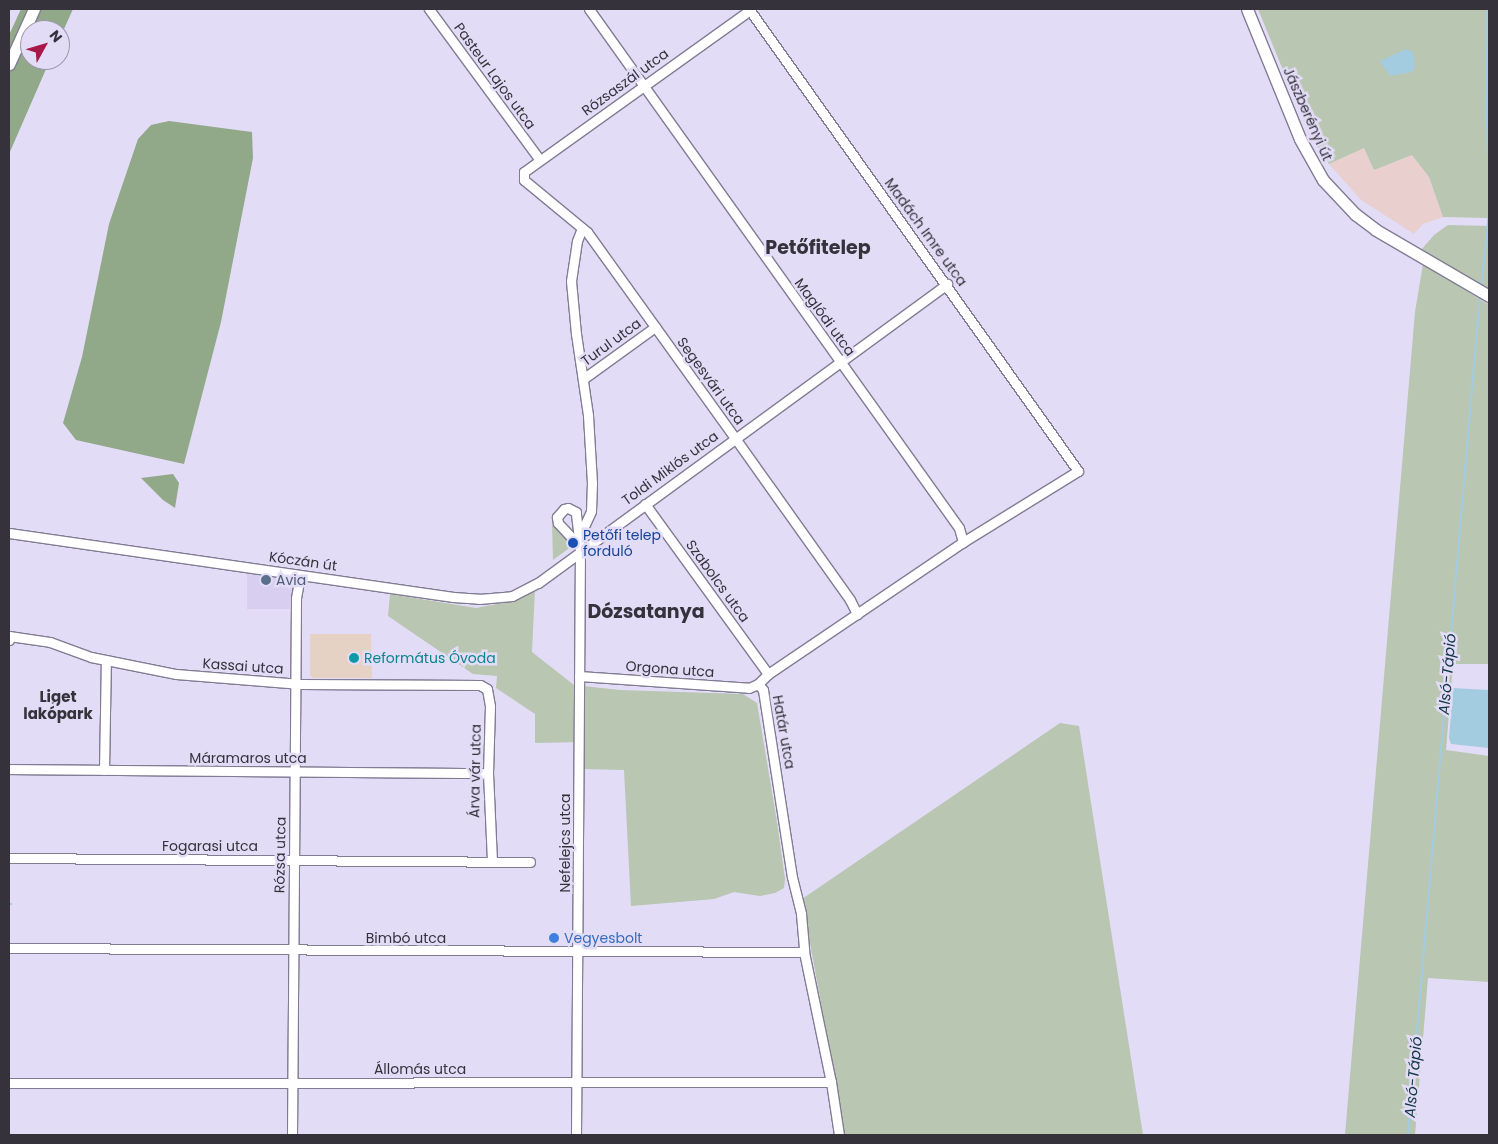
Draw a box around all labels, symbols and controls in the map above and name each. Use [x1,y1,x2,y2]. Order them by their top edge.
street label: Pasteur Lajos utca [451,19,539,133]
north arrow [20,20,70,70]
text: N [45,26,67,47]
street label: Rózsaszál utca [578,45,672,119]
street label: Jászberényi út [1280,65,1336,163]
street label: Madách Imre utca [881,175,971,289]
district label: Petőfitelep [765,237,871,259]
street label: Maglódi utca [791,275,859,359]
street label: Turul utca [578,315,644,369]
street label: Segesvári utca [674,334,748,428]
street label: Toldi Miklós utca [619,427,721,509]
place label: Petőfi telep forduló [583,527,661,560]
marker: Petőfi telep forduló [567,537,579,549]
street label: Szabolcs utca [683,537,753,625]
street label: Kóczán út [268,548,338,574]
place label: Avia [276,572,306,588]
marker: Avia [260,574,272,586]
district label: Dózsatanya [587,601,705,623]
water label: Alsó-Tápió [1434,633,1460,715]
place label: Református Óvoda [364,650,496,666]
marker: Református Óvoda [348,652,360,664]
street label: Kassai utca [202,655,284,677]
street label: Orgona utca [625,658,715,680]
district label: Liget lakópark [23,687,93,722]
street label: Határ utca [769,694,799,770]
street label: Árva vár utca [466,724,484,818]
street label: Máramaros utca [189,750,307,766]
street label: Nefelejcs utca [557,794,573,892]
street label: Rózsa utca [271,817,289,893]
street label: Fogarasi utca [162,838,258,854]
street label: Bimbó utca [366,930,446,946]
place label: Vegyesbolt [564,930,642,946]
marker: Vegyesbolt [548,932,560,944]
water label: Alsó-Tápió [1400,1036,1426,1118]
street label: Állomás utca [374,1061,466,1077]

